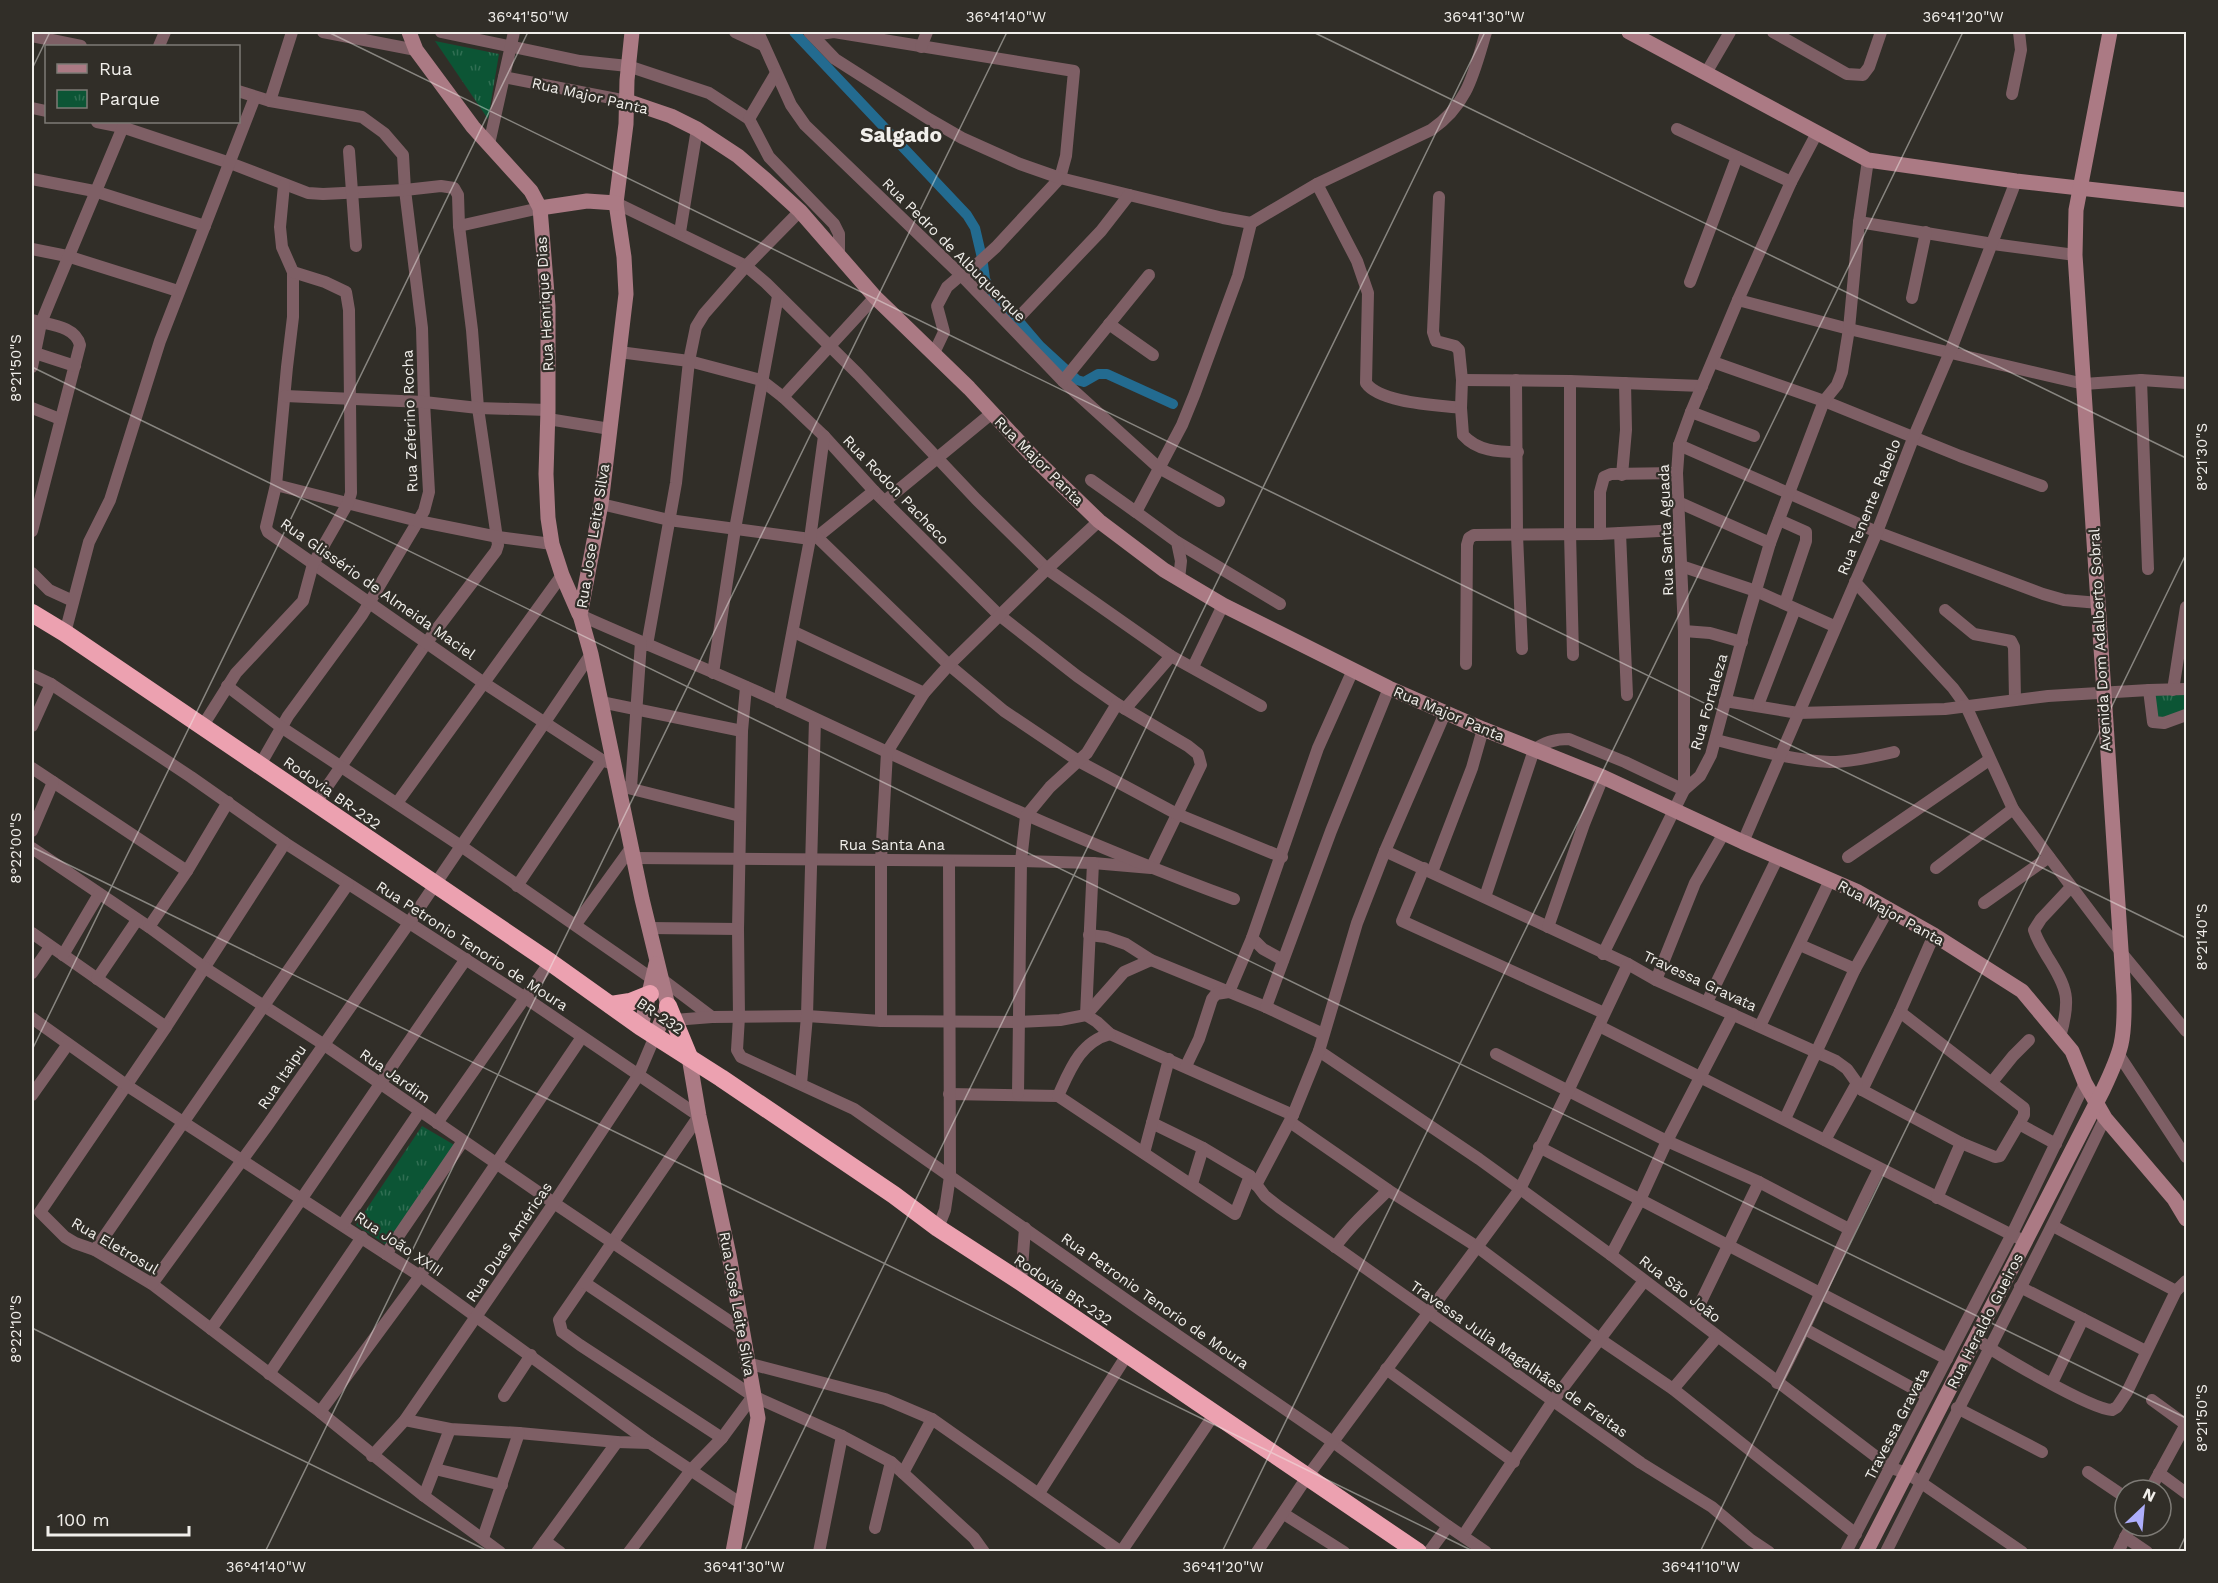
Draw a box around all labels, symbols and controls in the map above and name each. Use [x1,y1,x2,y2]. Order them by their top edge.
text: 36°41'50"W [487,8,569,26]
text: 36°41'40"W [966,8,1046,26]
text: 36°41'30"W [1443,8,1525,26]
text: 36°41'20"W [1922,8,2004,26]
legend [45,45,240,123]
text: Rua [99,58,132,79]
street label: Rua Major Panta [530,74,650,118]
text: Parque [99,88,160,109]
district label: Salgado [860,122,942,147]
street label: Rua Pedro de Albuquerque [878,174,1030,326]
street label: Rua Henrique Dias [532,236,558,372]
text: 8°21'50"S [7,334,25,402]
street label: Rua Zeferino Rocha [398,349,421,493]
street label: Rua Major Panta [991,413,1088,510]
text: 8°21'30"S [2193,423,2211,491]
street label: Rua Rodon Pacheco [839,432,953,548]
street label: Rua Tenente Rabelo [1833,436,1905,578]
street label: Rua Jose Leite Silva [573,462,613,610]
street label: Rua Santa Aguada [1655,463,1677,596]
street label: Rua Glissério de Almeida Maciel [277,515,479,664]
street label: Avenida Dom Adalberto Sobral [2085,527,2115,752]
street label: Rua Fortaleza [1687,651,1732,752]
street label: Rua Major Panta [1391,682,1508,746]
street label: Rodovia BR-232 [280,753,384,833]
text: 8°22'00"S [7,812,25,884]
street label: Rua Santa Ana [839,836,946,854]
street label: Rua Major Panta [1835,876,1948,950]
street label: Rua Petronio Tenorio de Moura [373,877,572,1015]
text: 8°21'40"S [2193,903,2211,971]
street label: Travessa Gravata [1640,947,1760,1015]
street label: BR-232 [633,994,687,1038]
street label: Rua Itaipu [254,1041,310,1113]
street label: Rua Jardim [356,1045,434,1107]
street label: Rua Duas Américas [462,1178,556,1306]
street label: Rua João XXIII [351,1208,447,1280]
street label: Rua Eletrosul [68,1214,162,1278]
street label: Rua Petronio Tenorio de Moura [1058,1229,1253,1373]
street label: Rua José Leite Silva [715,1230,759,1378]
street label: Rodovia BR-232 [1010,1250,1116,1330]
street label: Rua Heraldo Gueiros [1943,1250,2027,1392]
street label: Rua São João [1635,1251,1725,1327]
street label: Travessa Julia Magalhães de Freitas [1407,1277,1631,1441]
text: 8°22'10"S [7,1295,25,1363]
street label: Travessa Gravata [1861,1365,1933,1483]
text: 8°21'50"S [2193,1384,2211,1452]
north arrow [2113,1478,2173,1538]
text: N [2140,1484,2159,1506]
scale bar [48,1499,189,1537]
text: 100 m [57,1509,110,1530]
text: 36°41'40"W [226,1558,306,1576]
text: 36°41'30"W [703,1558,785,1576]
text: 36°41'20"W [1182,1558,1264,1576]
text: 36°41'10"W [1662,1558,1740,1576]

